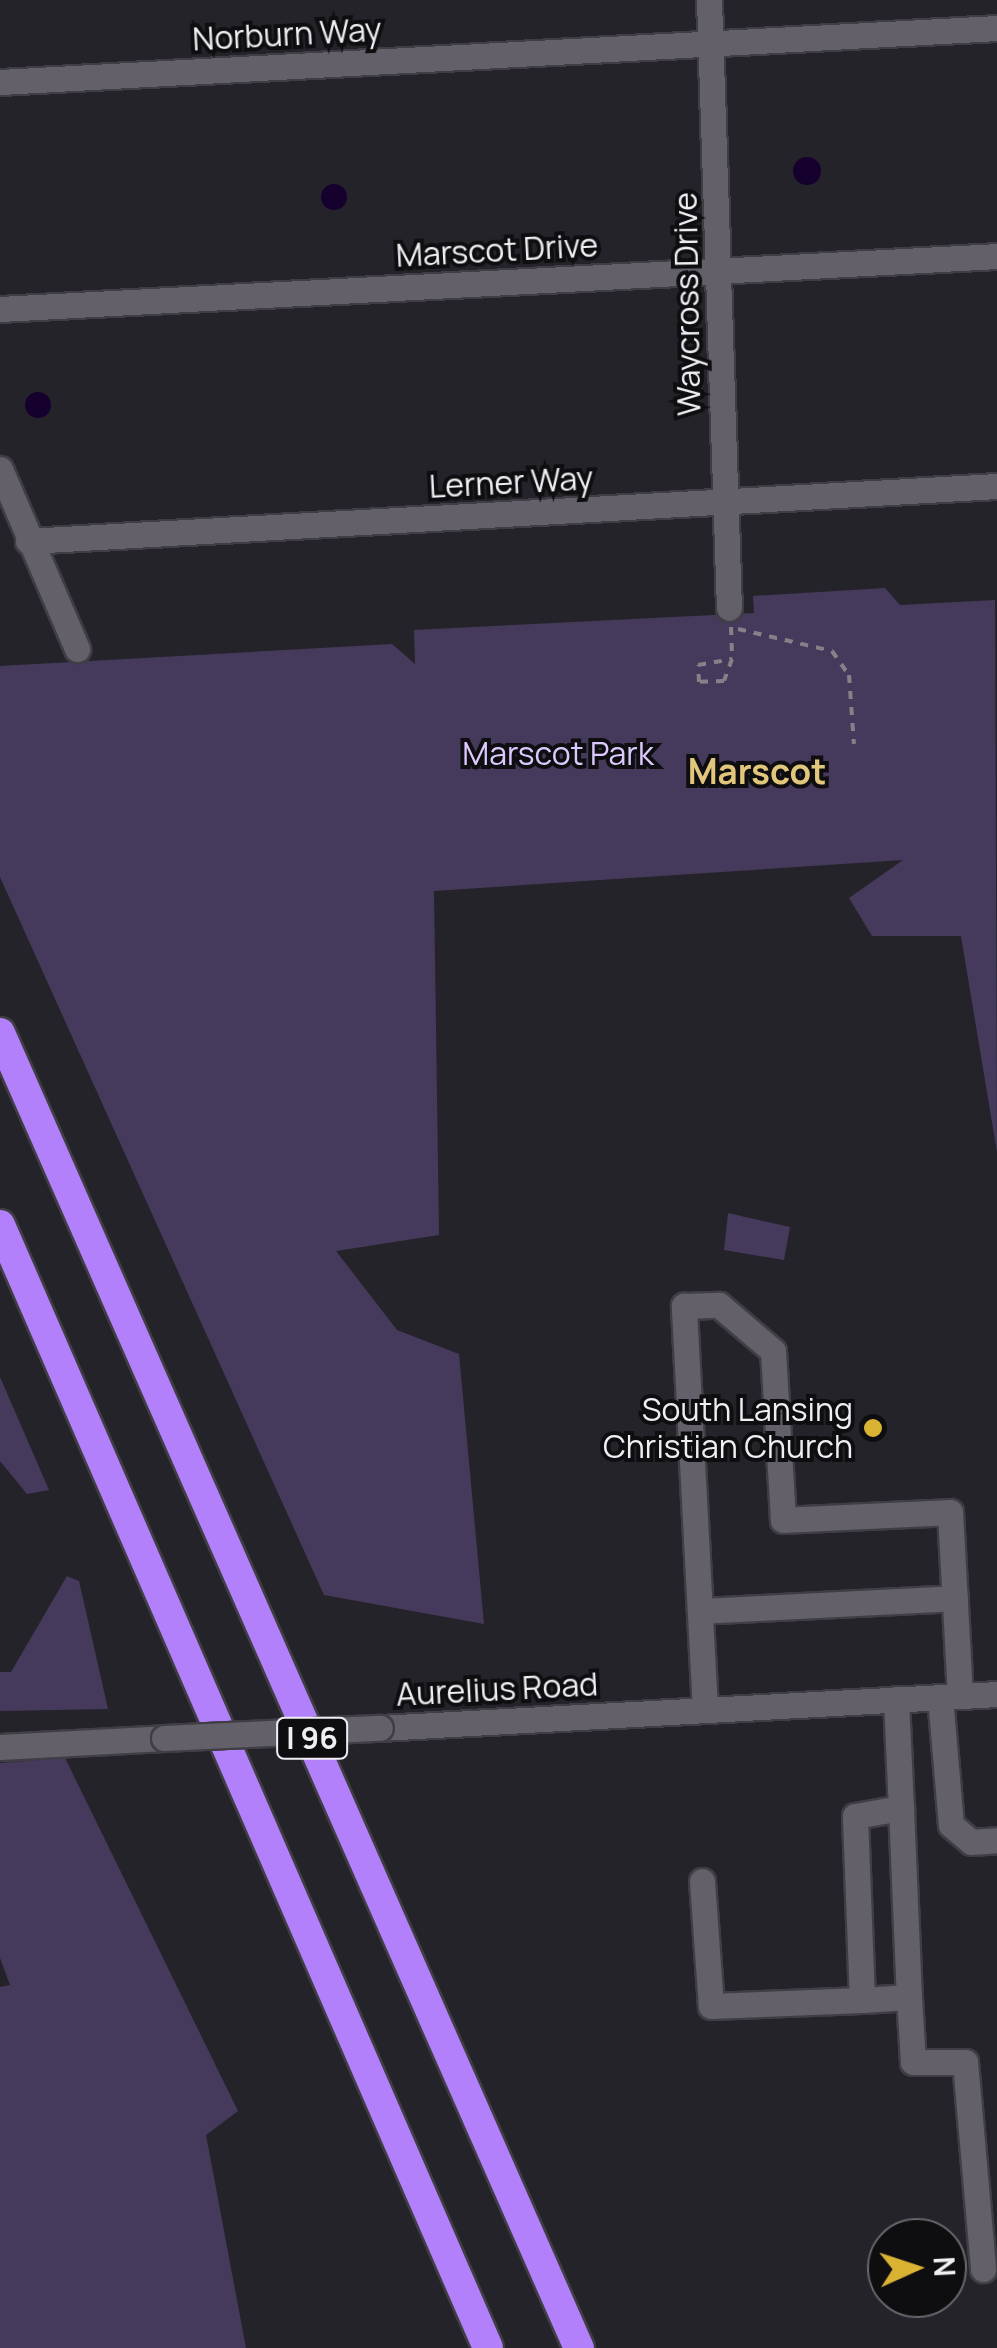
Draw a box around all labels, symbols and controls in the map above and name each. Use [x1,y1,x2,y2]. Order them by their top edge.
street label: Norburn Way [191,10,383,58]
street label: Waycross Drive [666,192,708,416]
street label: Marscot Drive [395,226,599,274]
street label: Lerner Way [428,459,594,505]
park label: Marscot Park [462,734,654,772]
district label: Marscot [688,750,826,792]
place label: South Lansing Christian Church [603,1391,853,1466]
marker: South Lansing Christian Church [862,1417,884,1439]
street label: Aurelius Road [395,1665,599,1713]
road number: I 96 [274,1713,350,1763]
north arrow [867,2218,967,2318]
text: N [925,2255,964,2278]

